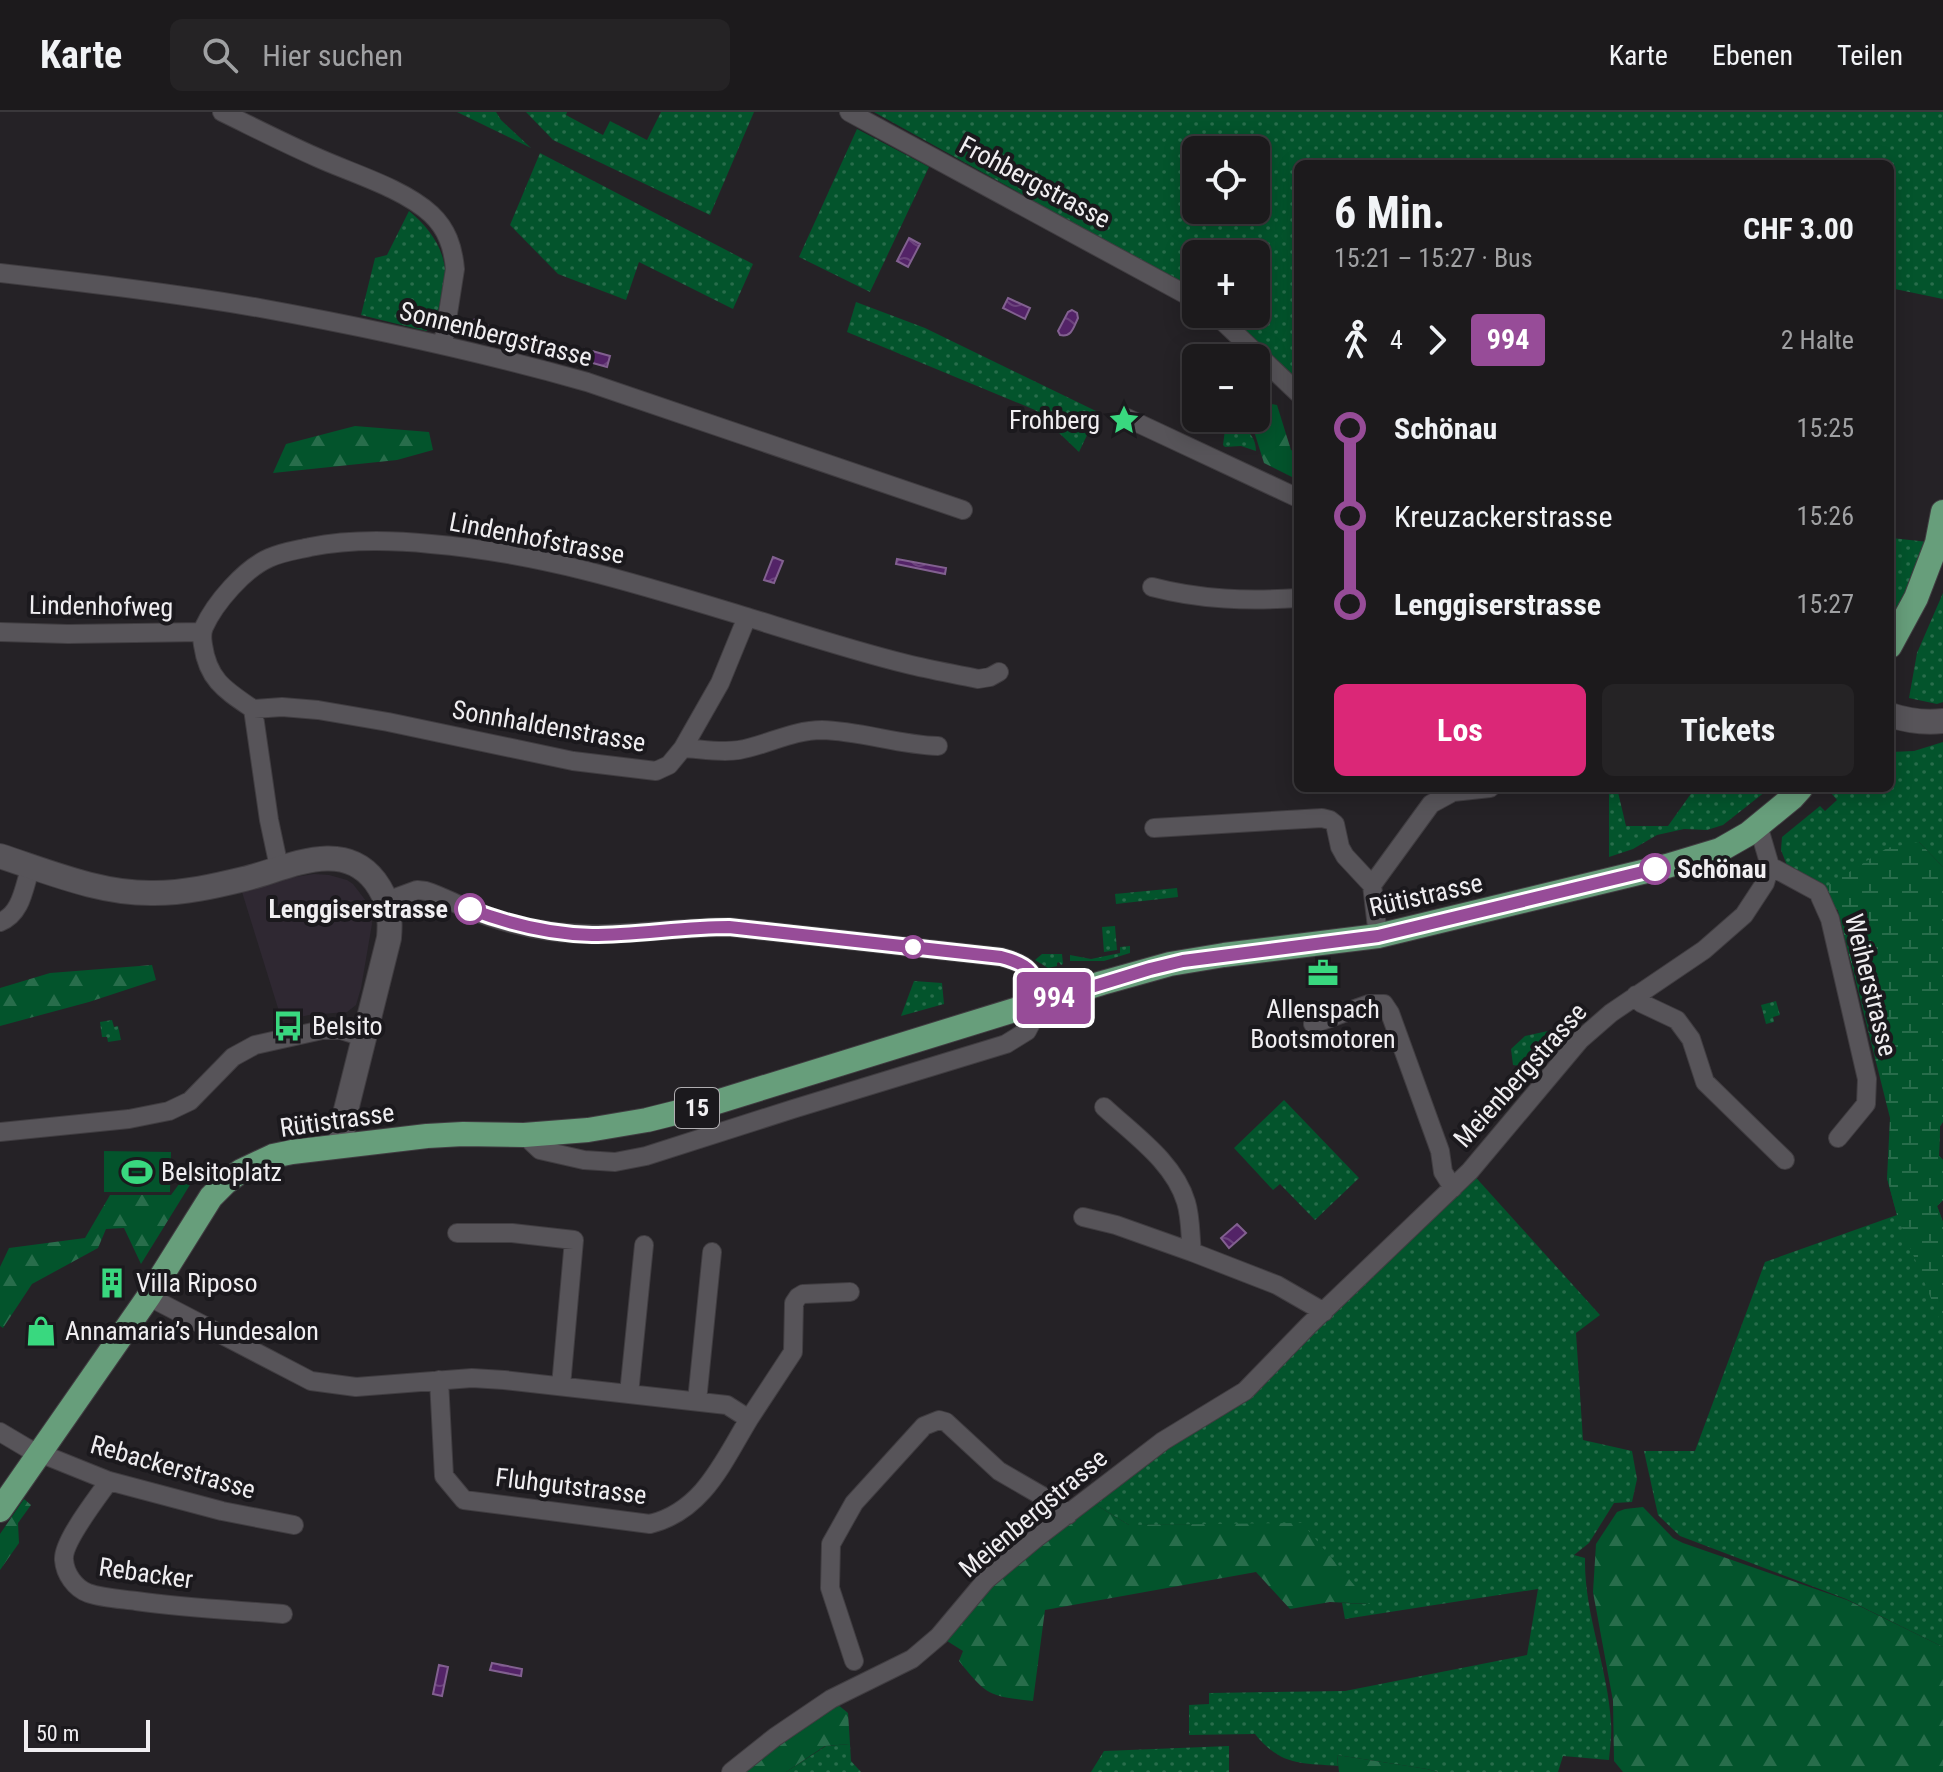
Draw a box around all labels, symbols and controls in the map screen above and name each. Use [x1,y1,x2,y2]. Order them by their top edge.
search box [170,19,730,91]
text: Karte [40,33,122,77]
icon: search [198,33,242,77]
text: Hier suchen [262,38,403,73]
text: Karte [1609,39,1668,72]
text: Ebenen [1712,39,1793,72]
text: Teilen [1837,39,1903,72]
street label: Frohbergstrasse [955,130,1115,234]
map controls [1182,136,1270,432]
button: locate [1182,136,1270,224]
text: 6 Min. [1334,187,1445,239]
text: CHF 3.00 [1743,211,1854,246]
button: + [1182,240,1270,328]
text: 15:21 – 15:27 · Bus [1334,243,1533,273]
street label: Sonnenbergstrasse [397,296,595,372]
icon: walk [1334,318,1378,362]
icon: forward [1415,318,1459,362]
text: 994 [1487,323,1529,356]
text: 4 [1390,325,1403,355]
text: 2 Halte [1781,325,1854,355]
button: − [1182,344,1270,432]
place icon: Frohberg [1107,403,1141,437]
place label: Frohberg [1009,405,1100,435]
text: Schönau [1394,411,1497,446]
text: 15:25 [1797,413,1854,443]
text: Kreuzackerstrasse [1394,499,1613,534]
text: 15:26 [1797,501,1854,531]
street label: Lindenhofstrasse [447,506,627,570]
text: Lenggiserstrasse [1394,587,1601,622]
text: 15:27 [1797,589,1854,619]
street label: Lindenhofweg [29,590,173,622]
button: Los [1334,684,1586,776]
button: Tickets [1602,684,1854,776]
street label: Sonnhaldenstrasse [450,694,648,758]
marker: Schönau [1640,854,1670,884]
place label: Schönau [1677,854,1767,884]
street label: Rütistrasse [1366,867,1486,923]
place label: Lenggiserstrasse [268,894,448,924]
marker: Lenggiserstrasse [455,894,485,924]
street label: Weiherstrasse [1839,911,1903,1059]
unlabelled marker [902,936,924,958]
office icon: Allenspach Bootsmotoren [1306,956,1340,990]
line badge: 994 [1008,972,1100,1024]
text: 994 [1033,981,1075,1014]
place label: Allenspach Bootsmotoren [1250,994,1396,1054]
street label: Meienbergstrasse [1447,997,1593,1153]
bus stop icon: Belsito [271,1009,305,1043]
place label: Belsito [312,1011,383,1041]
road number: 15 [675,1088,719,1128]
street label: Rütistrasse [278,1097,396,1143]
sports icon: Belsitoplatz [120,1155,154,1189]
place label: Belsitoplatz [161,1157,282,1187]
building icon: Villa Riposo [95,1266,129,1300]
place label: Villa Riposo [136,1268,257,1298]
shop icon: Annamaria’s Hundesalon [24,1314,58,1348]
place label: Annamaria’s Hundesalon [65,1316,319,1346]
street label: Rebackerstrasse [87,1429,259,1505]
street label: Meienbergstrasse [953,1443,1113,1583]
street label: Fluhgutstrasse [494,1462,648,1510]
street label: Rebacker [97,1552,195,1594]
scale bar [24,1716,150,1752]
text: 50 m [36,1721,79,1746]

